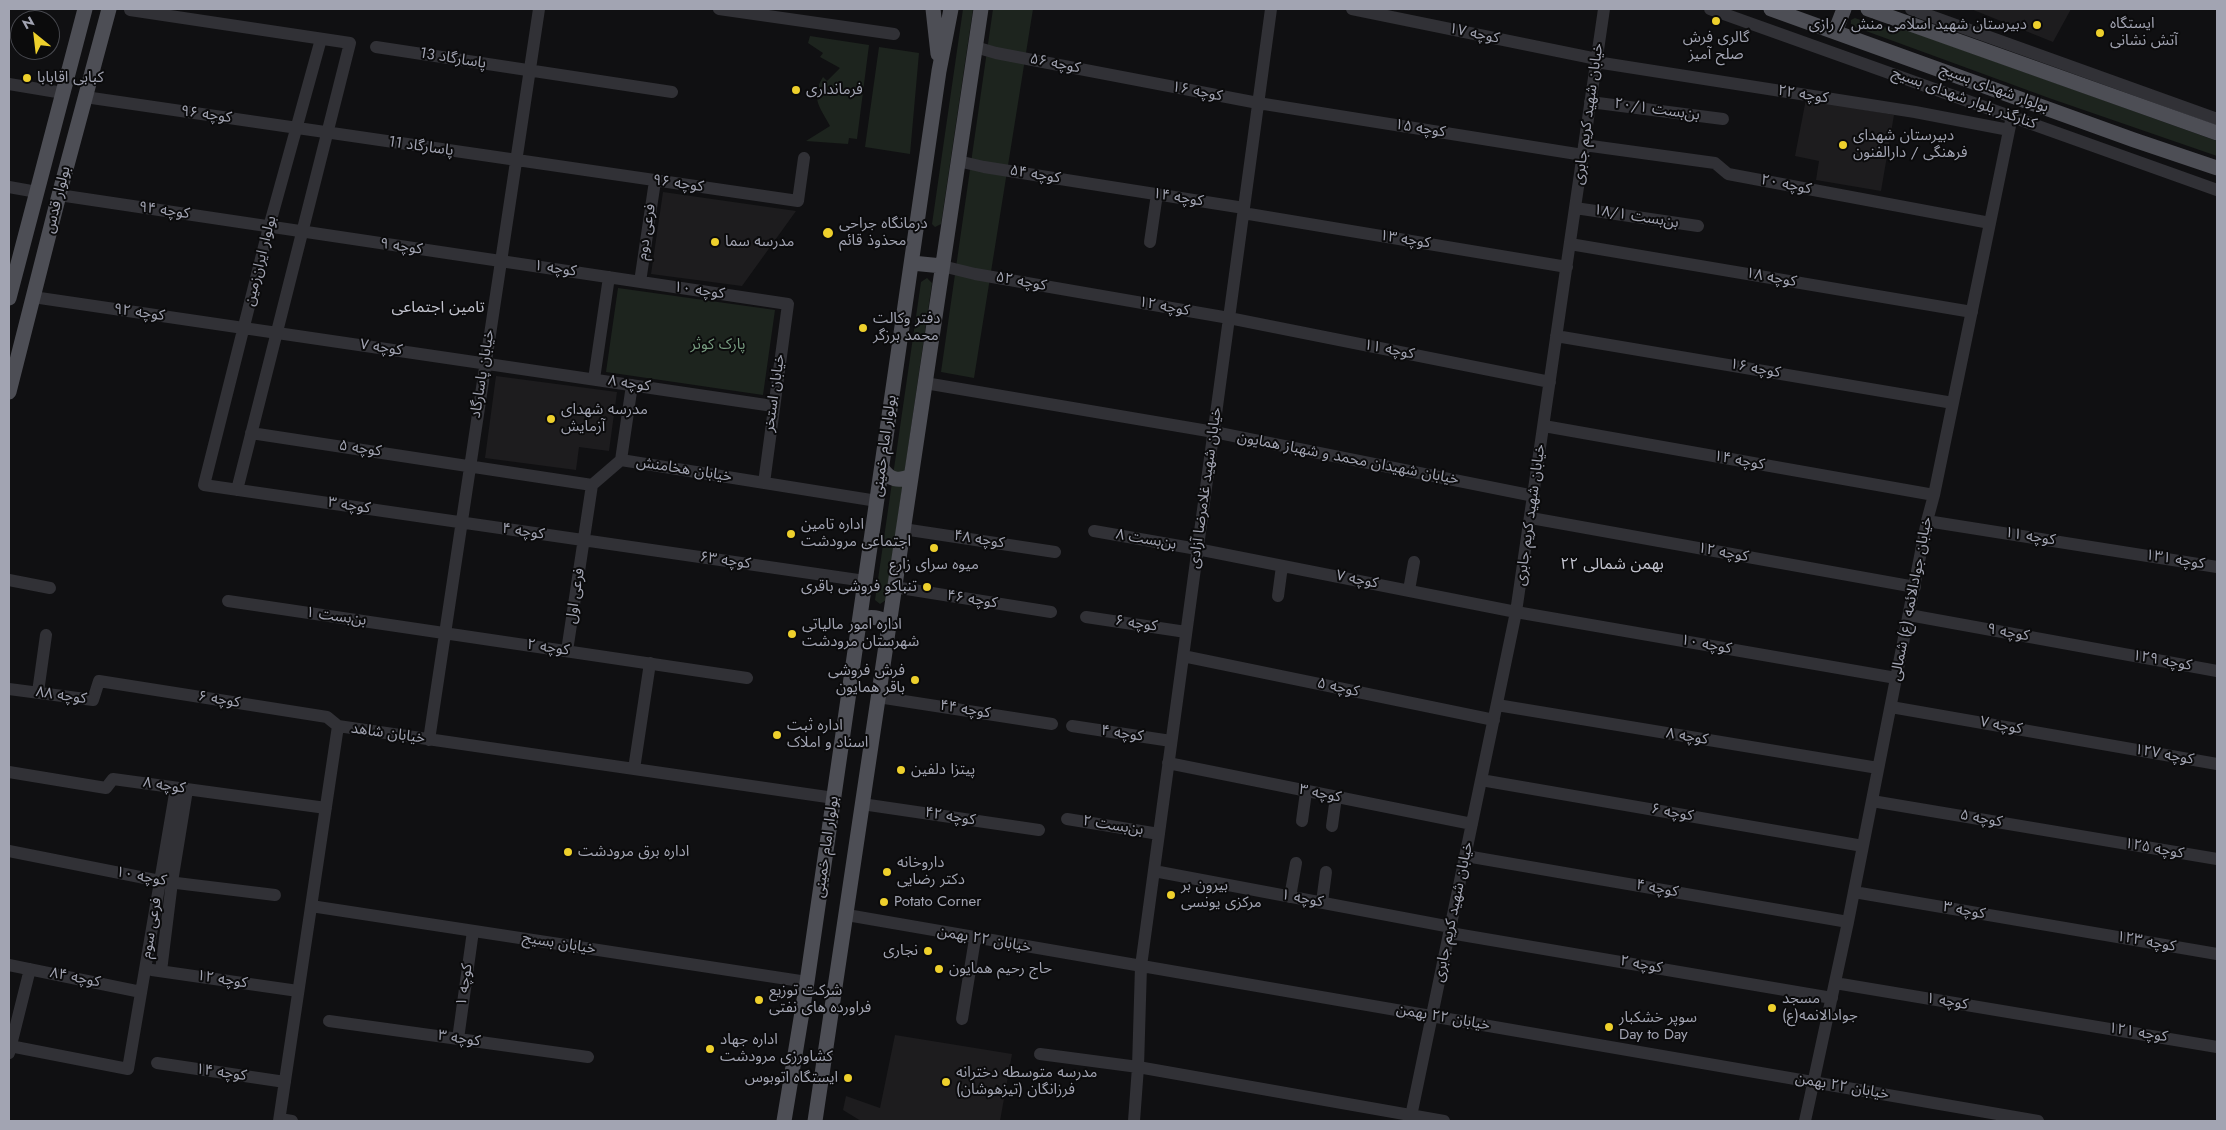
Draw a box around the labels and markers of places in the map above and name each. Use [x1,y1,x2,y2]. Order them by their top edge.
marker: گالری فرش صلح آمیز [1710,15,1722,27]
place label: ایستگاه آتش نشانی [2110,15,2178,50]
place label: دبیرستان شهید اسلامی منش / رازی [1809,16,2027,34]
marker: دبیرستان شهید اسلامی منش / رازی [2031,19,2043,31]
marker: ایستگاه آتش نشانی [2094,27,2106,39]
place label: گالری فرش صلح آمیز [1683,29,1749,64]
place label: کبابی اقابابا [37,69,104,87]
marker: کبابی اقابابا [21,72,33,84]
place label: فرمانداری [806,81,863,99]
marker: فرمانداری [790,84,802,96]
place label: دبیرستان شهدای فرهنگی / دارالفنون [1853,127,1967,162]
marker: دبیرستان شهدای فرهنگی / دارالفنون [1837,139,1849,151]
place label: درمانگاه جراحی محذوذ قائم [839,215,928,250]
marker: درمانگاه جراحی محذوذ قائم [821,226,835,240]
place label: مدرسه سما [725,233,794,251]
marker: مدرسه سما [709,236,721,248]
place label: دفتر وکالت محمد برزگر [873,310,940,345]
marker: دفتر وکالت محمد برزگر [857,322,869,334]
place label: مدرسه شهدای آزمایش [561,401,648,436]
marker: مدرسه شهدای آزمایش [545,413,557,425]
place label: اداره تامین اجتماعی مرودشت [801,516,911,551]
marker: اداره تامین اجتماعی مرودشت [785,528,797,540]
marker: میوه سرای زارع [928,542,940,554]
place label: میوه سرای زارع [889,556,979,574]
place label: تنباکو فروشی باقری [801,578,917,596]
marker: تنباکو فروشی باقری [921,581,933,593]
place label: اداره امور مالیاتی شهرستان مرودشت [802,616,919,651]
marker: اداره امور مالیاتی شهرستان مرودشت [786,628,798,640]
place label: فرش فروشی باقر همایون [828,662,905,697]
marker: فرش فروشی باقر همایون [909,674,921,686]
place label: اداره ثبت اسناد و املاک [787,717,868,752]
marker: اداره ثبت اسناد و املاک [771,729,783,741]
place label: پیتزا دلفین [911,761,975,779]
marker: پیتزا دلفین [895,764,907,776]
place label: اداره برق مرودشت [578,843,689,861]
marker: اداره برق مرودشت [562,846,574,858]
place label: داروخانه دکتر رضایی [897,854,965,889]
marker: داروخانه دکتر رضایی [881,866,893,878]
place label: بیرون بر مرکزی یونسی [1181,877,1262,912]
marker: بیرون بر مرکزی یونسی [1165,889,1177,901]
place label: Potato Corner [894,893,981,911]
marker: Potato Corner [878,896,890,908]
place label: نجاری [883,942,918,960]
marker: نجاری [922,945,934,957]
place label: حاج رحیم همایون [949,960,1052,978]
marker: حاج رحیم همایون [933,963,945,975]
place label: شرکت توزیع فراورده های نفتی [769,982,871,1017]
place label: مسجد جوادالانمه(ع) [1782,990,1858,1025]
marker: شرکت توزیع فراورده های نفتی [753,994,765,1006]
marker: مسجد جوادالانمه(ع) [1766,1002,1778,1014]
place label: سوپر خشکبار Day to Day [1619,1009,1697,1044]
marker: سوپر خشکبار Day to Day [1603,1021,1615,1033]
place label: اداره جهاد کشاورزی مرودشت [720,1031,833,1066]
marker: اداره جهاد کشاورزی مرودشت [704,1043,716,1055]
place label: مدرسه متوسطه دخترانه فرزانگان (تیزهوشان) [956,1064,1097,1099]
place label: ایستگاه اتوبوس [745,1069,838,1087]
marker: ایستگاه اتوبوس [842,1072,854,1084]
marker: مدرسه متوسطه دخترانه فرزانگان (تیزهوشان) [940,1076,952,1088]

